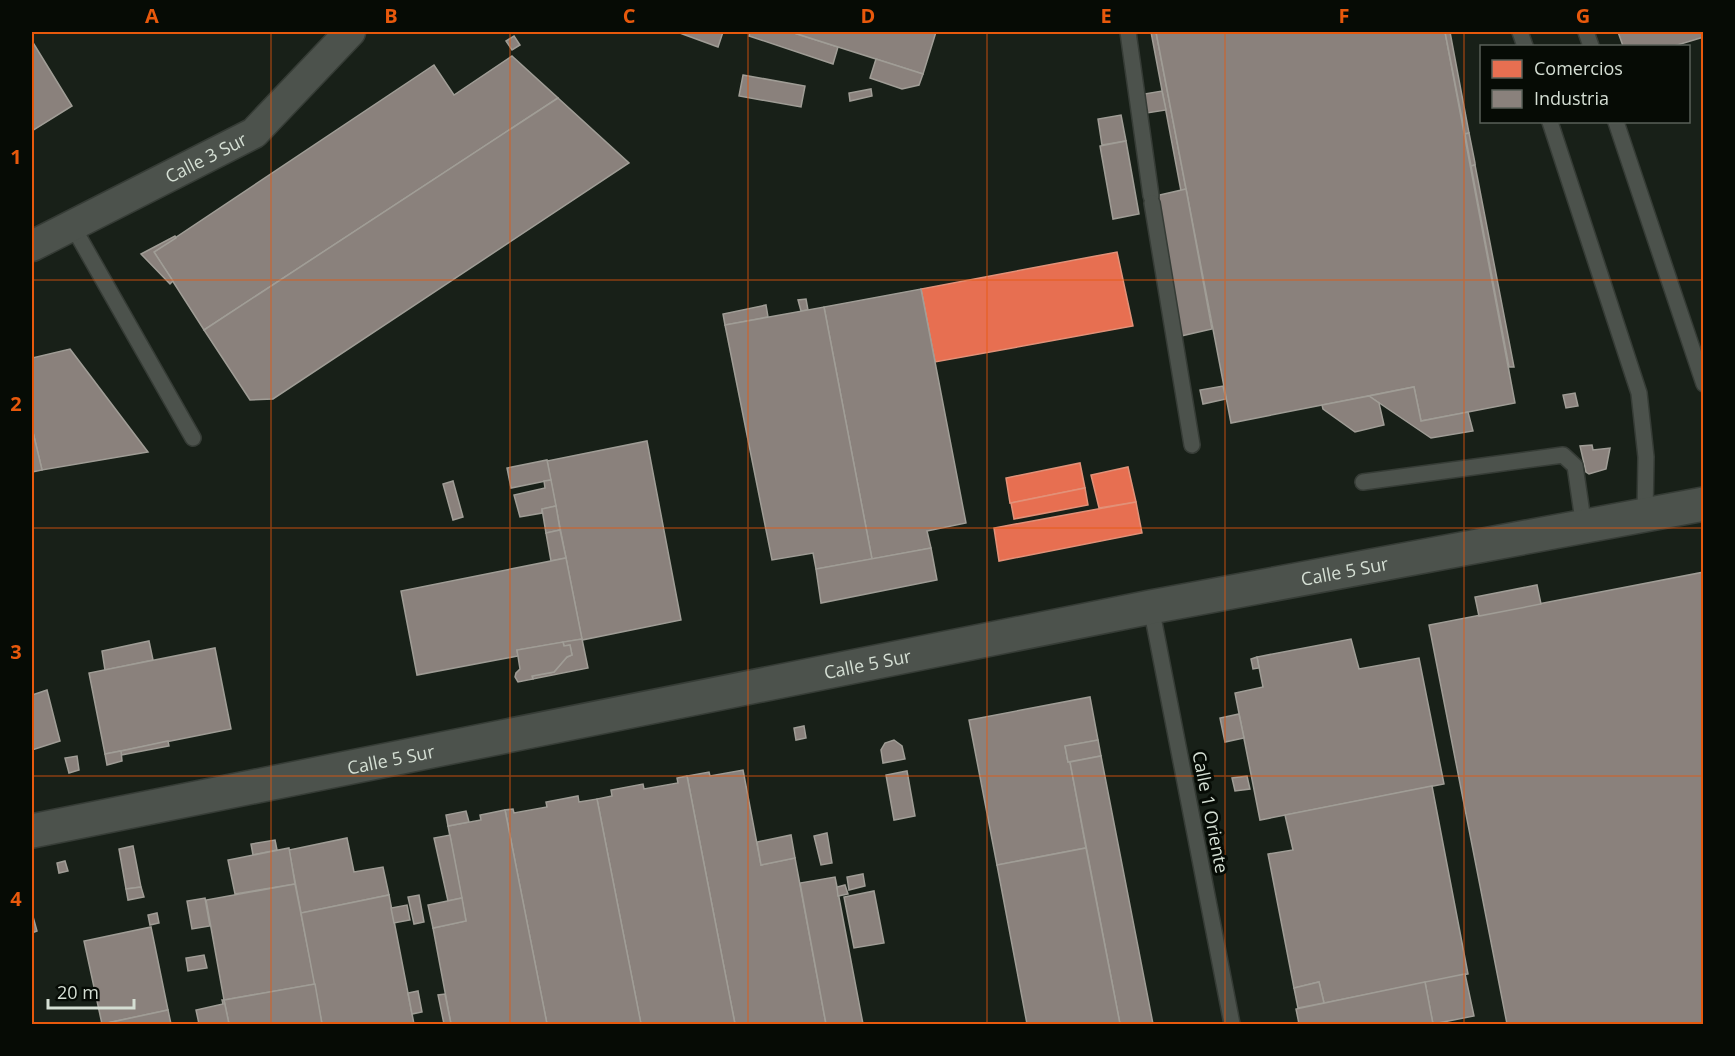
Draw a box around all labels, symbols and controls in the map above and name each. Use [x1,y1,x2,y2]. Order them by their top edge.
text: A [145,2,159,29]
text: B [384,2,398,29]
text: C [623,2,636,29]
text: D [861,2,875,29]
text: E [1100,2,1112,29]
text: F [1339,2,1349,29]
text: G [1576,2,1590,29]
legend [1480,45,1690,123]
text: Comercios [1534,56,1623,80]
text: Industria [1534,86,1609,110]
street label: Calle 3 Sur [161,126,251,188]
text: 1 [10,143,22,170]
text: 2 [10,390,22,417]
street label: Calle 5 Sur [1299,551,1391,591]
text: 3 [10,638,22,665]
street label: Calle 5 Sur [822,643,914,684]
street label: Calle 5 Sur [345,739,437,780]
street label: Calle 1 Oriente [1187,749,1235,875]
text: 4 [10,885,22,912]
scale bar [48,972,134,1010]
text: 20 m [57,980,99,1004]

